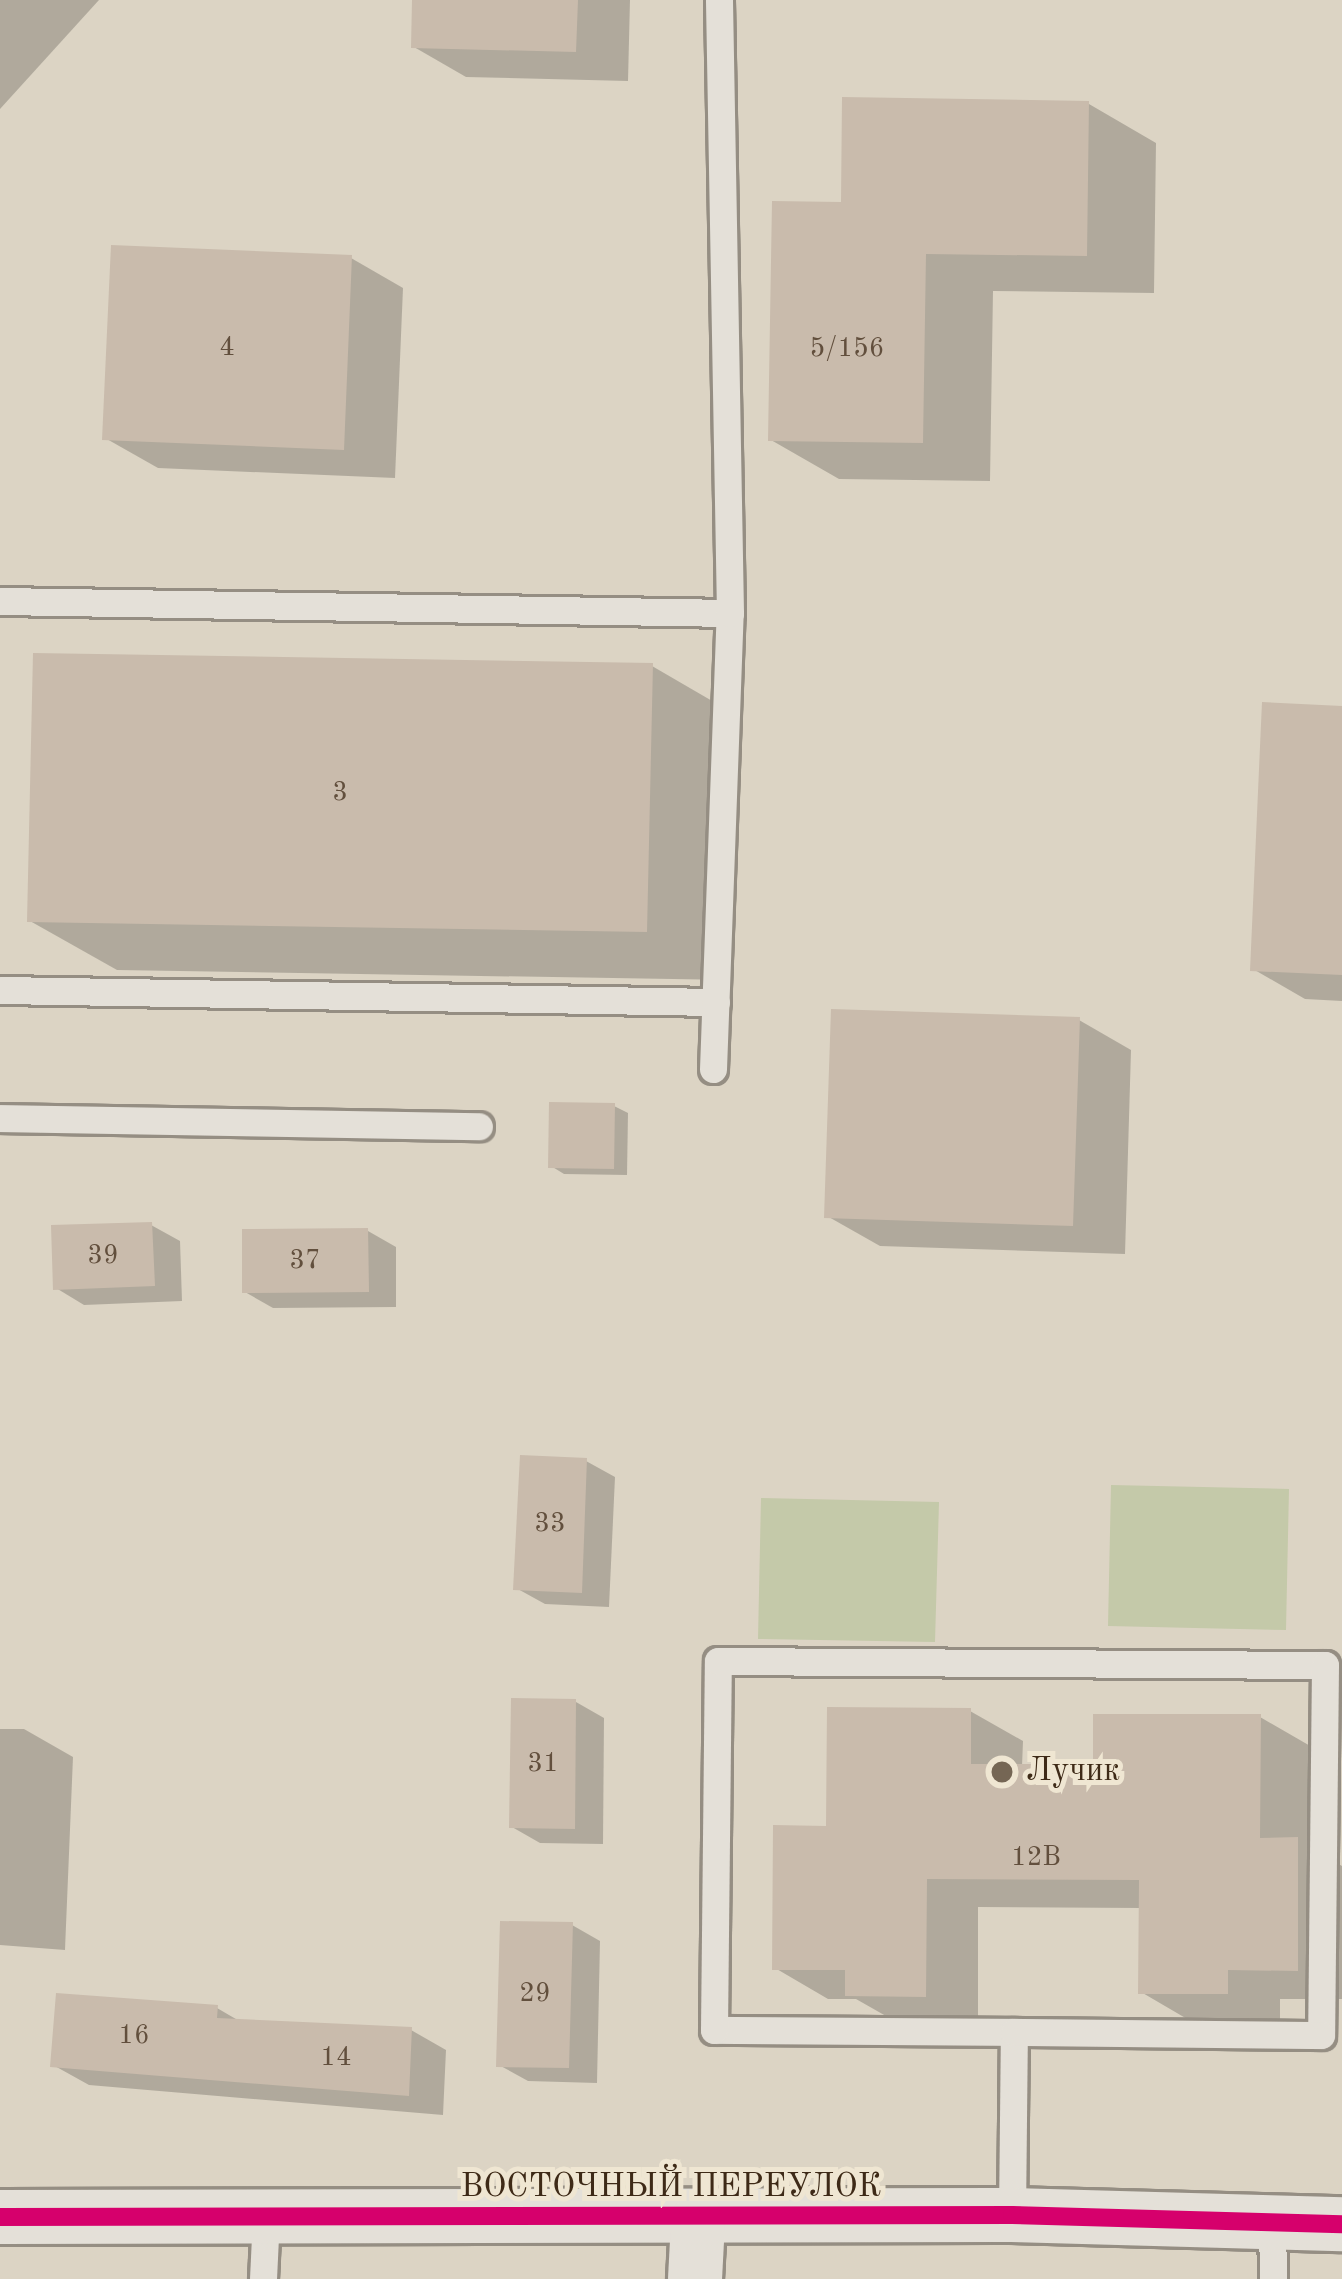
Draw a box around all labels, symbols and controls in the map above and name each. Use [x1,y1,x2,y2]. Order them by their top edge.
house number: 4 [219,332,235,364]
house number: 5/156 [810,333,884,365]
house number: 3 [332,777,348,809]
house number: 39 [87,1240,119,1272]
house number: 37 [289,1245,321,1277]
house number: 33 [534,1508,566,1540]
house number: 31 [527,1748,559,1780]
place label: Лучик [1026,1752,1120,1792]
marker: Лучик [989,1759,1015,1785]
house number: 12В [1011,1842,1061,1874]
house number: 29 [519,1978,551,2010]
house number: 16 [118,2020,150,2052]
house number: 14 [320,2042,352,2074]
street label: ВОСТОЧНЫЙ ПЕРЕУЛОК [460,2168,882,2208]

